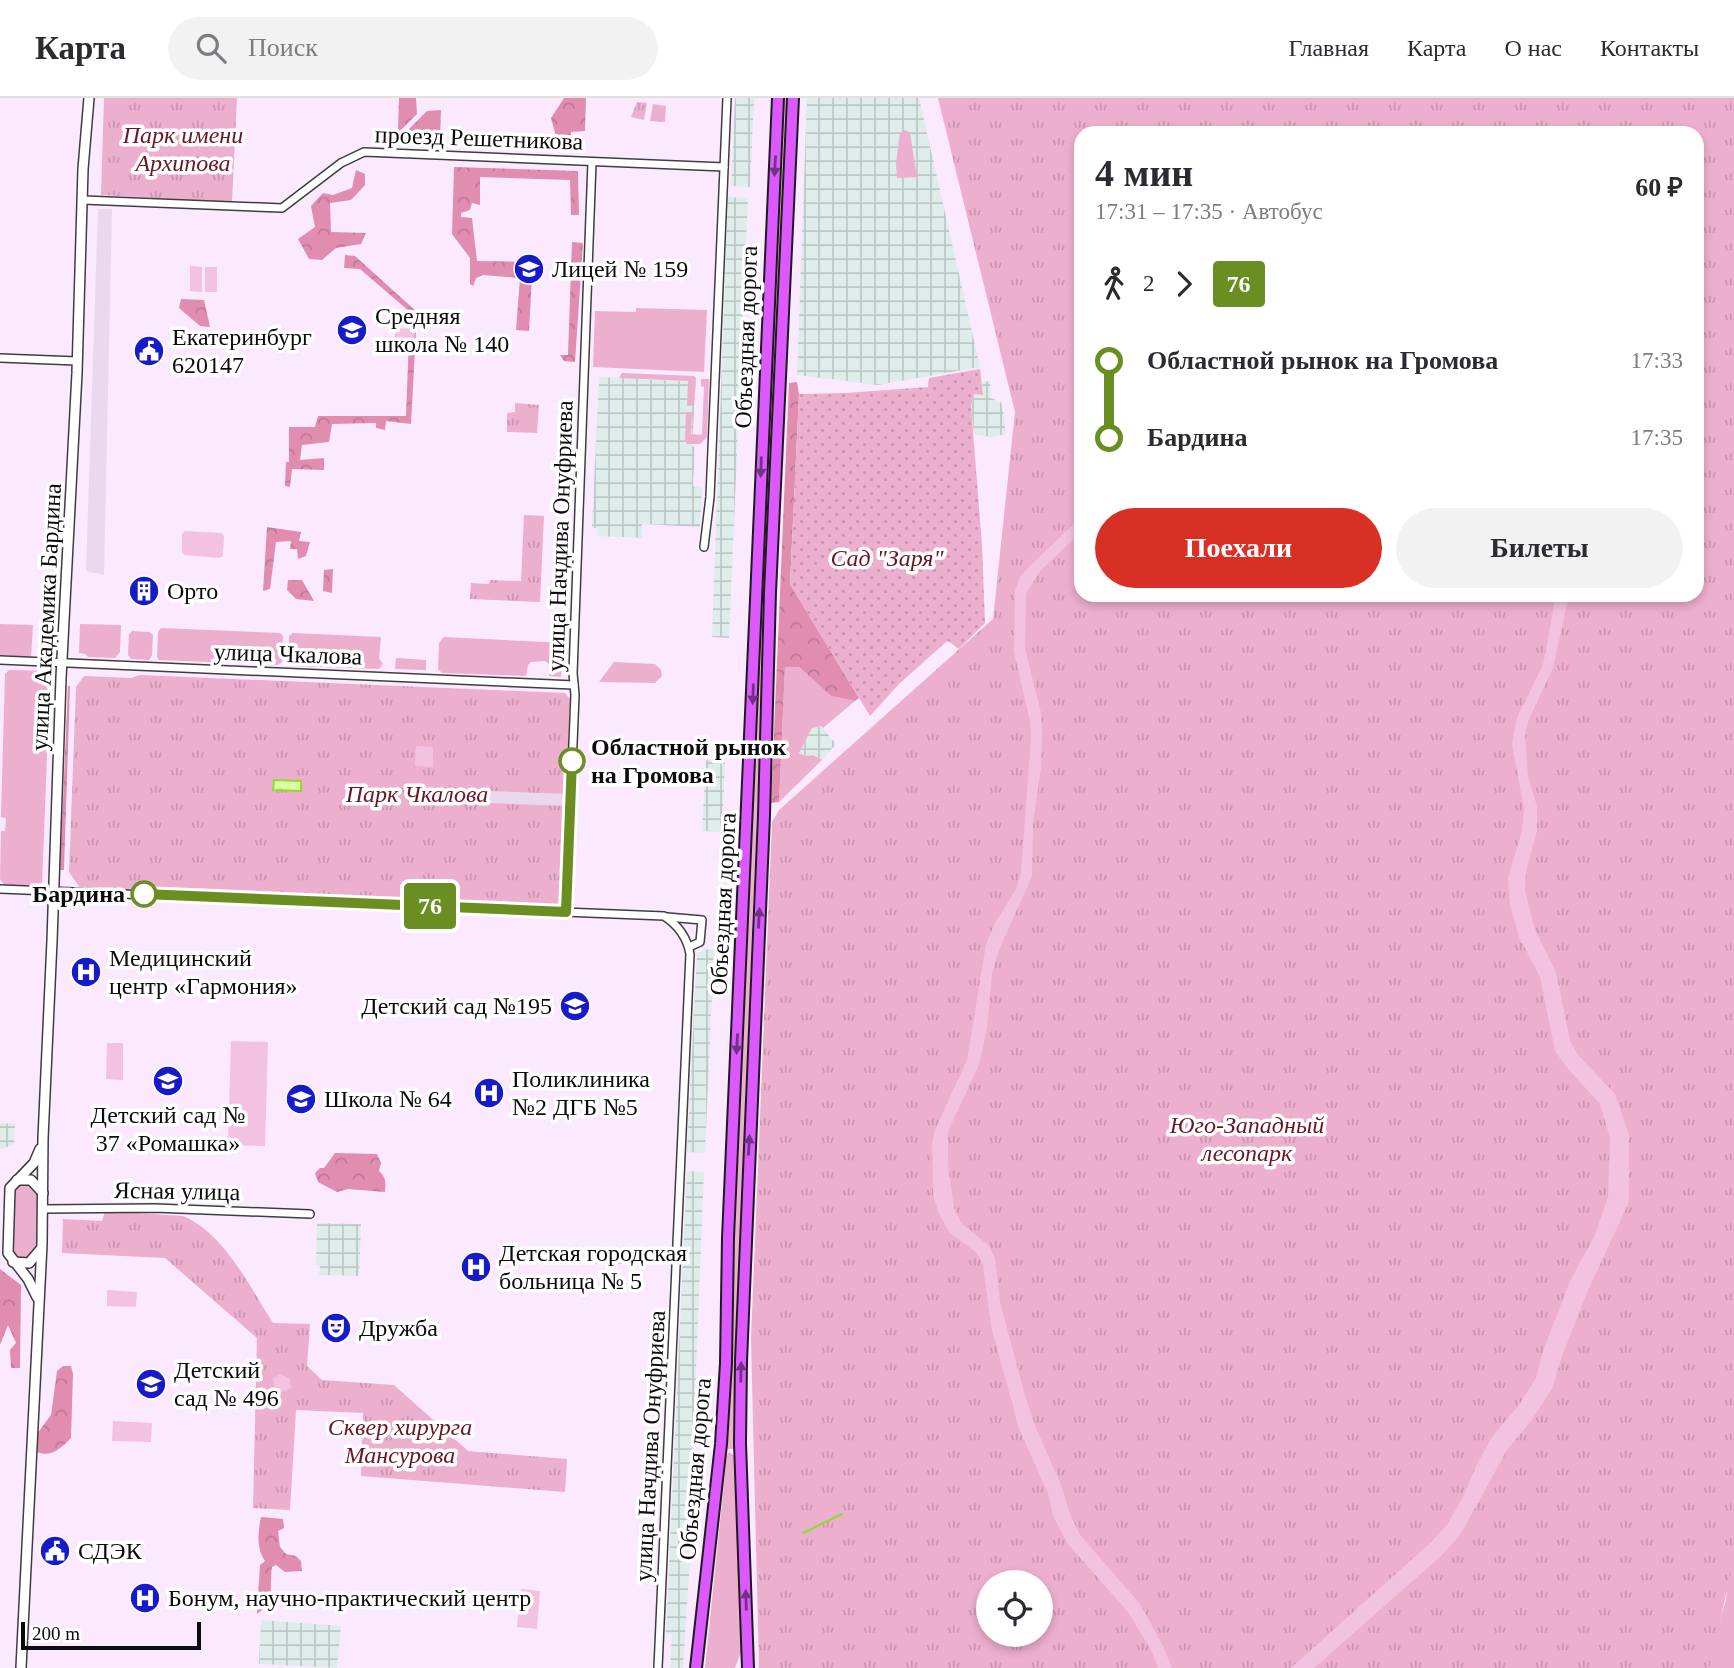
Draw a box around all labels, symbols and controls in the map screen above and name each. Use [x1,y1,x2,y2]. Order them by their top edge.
search box [168,17,658,80]
icon: search [192,29,230,67]
text: Карта [35,30,126,66]
text: Поиск [248,33,318,62]
text: Главная [1288,35,1369,61]
text: Карта [1407,35,1466,61]
text: О нас [1504,35,1562,61]
text: Контакты [1600,35,1699,61]
street label: проезд Решетникова [374,121,584,155]
park label: Парк имени Архипова [122,122,243,176]
text: 4 мин [1095,152,1193,194]
one-way arrow [769,155,780,177]
text: 60 ₽ [1635,173,1683,202]
text: 17:31 – 17:35 · Автобус [1095,199,1323,224]
street label: Объездная дорога [730,245,762,429]
school or university icon: Лицей № 159 [512,252,546,286]
place label: Лицей № 159 [552,256,688,282]
icon: walk [1095,265,1133,303]
icon: forward [1165,265,1203,303]
text: 2 [1143,271,1155,296]
text: 76 [1227,271,1251,297]
place label: Средняя школа № 140 [375,303,509,357]
school or university icon: Средняя школа № 140 [335,313,369,347]
place label: Екатеринбург 620147 [172,324,312,378]
public building icon: Екатеринбург 620147 [132,334,166,368]
text: Областной рынок на Громова [1147,346,1498,375]
text: 17:33 [1631,348,1683,373]
street label: улица Начдива Онуфриева [542,400,578,672]
text: Бардина [1147,423,1247,452]
text: 17:35 [1631,425,1683,450]
one-way arrow [756,456,767,478]
street label: улица Академика Бардина [26,482,66,752]
button: Поехали [1095,508,1382,588]
button: Билеты [1396,508,1683,588]
park label: Сад "Заря" [830,545,945,571]
building icon: Орто [127,574,161,608]
place label: Орто [167,578,218,604]
street label: улица Чкалова [213,638,363,670]
one-way arrow [747,683,758,705]
place label: Областной рынок на Громова [591,734,787,788]
marker: Областной рынок на Громова [559,748,585,774]
park label: Парк Чкалова [345,781,488,807]
street label: Объездная дорога [705,812,741,996]
place label: Бардина [32,881,125,907]
marker: Бардина [131,881,157,907]
line badge: 76 [398,883,462,929]
text: 76 [418,893,442,919]
one-way arrow [754,907,765,929]
place label: Медицинский центр «Гармония» [109,945,298,999]
hospital icon: Медицинский центр «Гармония» [69,955,103,989]
school or university icon: Детский сад №195 [558,989,592,1023]
place label: Детский сад №195 [361,993,552,1019]
one-way arrow [732,1033,743,1055]
school or university icon: Детский сад № 37 «Ромашка» [151,1064,185,1098]
place label: Поликлиника №2 ДГБ №5 [512,1066,650,1120]
hospital icon: Поликлиника №2 ДГБ №5 [472,1076,506,1110]
school or university icon: Школа № 64 [284,1082,318,1116]
place label: Школа № 64 [324,1086,452,1112]
place label: Детский сад № 37 «Ромашка» [91,1102,245,1156]
park label: Юго-Западный лесопарк [1169,1112,1324,1166]
one-way arrow [743,1134,754,1156]
street label: Ясная улица [114,1177,241,1205]
place label: Детская городская больница № 5 [499,1240,687,1294]
hospital icon: Детская городская больница № 5 [459,1250,493,1284]
street label: улица Начдива Онуфриева [630,1309,670,1582]
theatre icon: Дружба [319,1311,353,1345]
place label: Дружба [359,1315,438,1341]
place label: Детский сад № 496 [174,1357,279,1411]
one-way arrow [736,1361,747,1383]
school or university icon: Детский сад № 496 [134,1367,168,1401]
street label: Объездная дорога [674,1376,716,1561]
park label: Сквер хирурга Мансурова [328,1414,472,1468]
public building icon: СДЭК [38,1534,72,1568]
place label: СДЭК [78,1538,143,1564]
map controls [976,1570,1053,1647]
button: locate [976,1570,1053,1647]
hospital icon: Бонум, научно-практический центр [128,1581,162,1615]
place label: Бонум, научно-практический центр [168,1585,531,1611]
one-way arrow [740,1589,751,1611]
scale bar [21,1619,201,1651]
text: 200 m [32,1623,80,1644]

